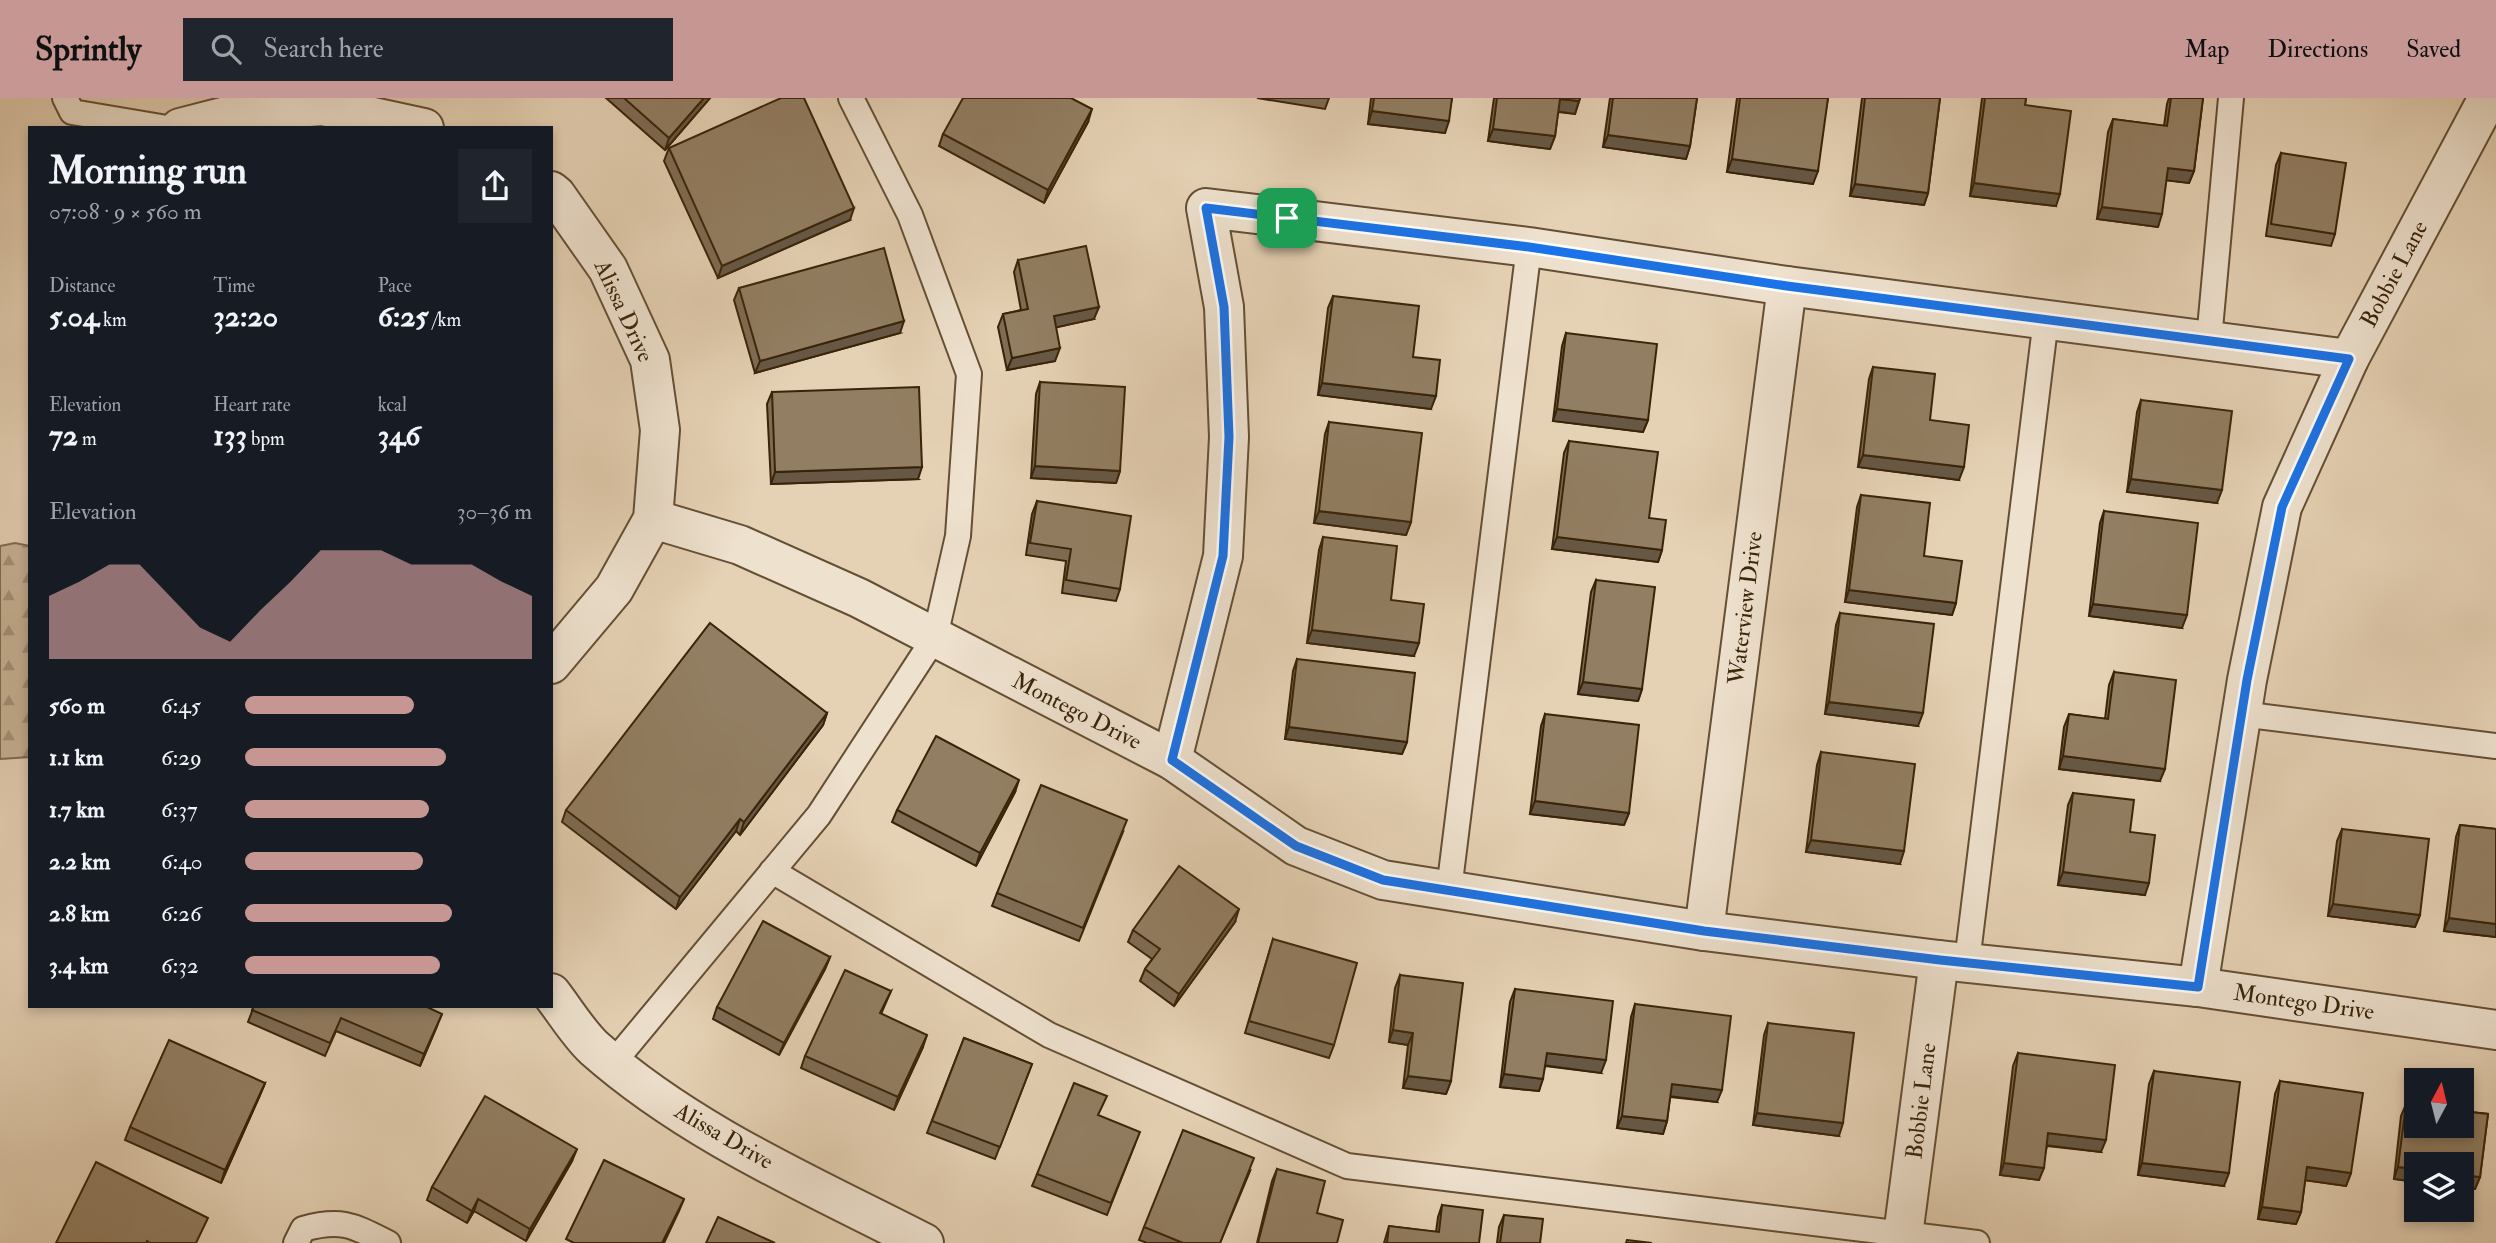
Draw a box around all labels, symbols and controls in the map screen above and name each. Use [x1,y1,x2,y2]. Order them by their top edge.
search box [183,18,673,81]
text: Sprintly [35,29,141,70]
icon: search [207,30,245,68]
text: Search here [263,33,384,65]
text: Map [2184,34,2229,65]
text: Directions [2267,34,2368,65]
text: Saved [2406,34,2461,65]
text: Morning run [49,147,247,195]
button: share [458,149,532,223]
pin [1257,188,1317,248]
text: 07:08 · 9 × 560 m [49,197,202,226]
icon: arrive [1268,199,1306,237]
street label: Bobbie Lane [2354,215,2434,332]
street label: Alissa Drive [587,254,660,367]
text: Distance [49,274,115,298]
text: Time [213,274,255,298]
text: Pace [378,274,412,298]
text: 5.04 [49,298,99,335]
text: 32:20 [213,298,278,335]
text: 6:25 [378,298,429,335]
text: km [99,308,127,332]
text: /km [429,308,461,332]
text: Elevation [49,393,121,417]
text: Heart rate [213,393,291,417]
text: kcal [378,393,407,417]
text: 72 [49,417,78,454]
text: 133 [213,417,247,454]
text: 346 [378,417,420,454]
text: m [78,427,97,451]
text: bpm [247,427,285,451]
text: Elevation [49,497,137,526]
text: 30–36 m [457,497,532,526]
street label: Waterview Drive [1721,529,1769,687]
street label: Montego Drive [1007,666,1147,756]
text: 560 m [49,691,105,720]
text: 6:45 [161,691,201,720]
text: 1.1 km [49,743,104,772]
text: 6:29 [161,743,202,772]
text: 1.7 km [49,795,105,824]
text: 6:37 [161,795,198,824]
text: 2.2 km [49,847,110,876]
text: 6:40 [161,847,202,876]
text: 2.8 km [49,899,110,928]
text: 6:26 [161,899,202,928]
text: 3.4 km [49,951,109,980]
text: 6:32 [161,951,199,980]
street label: Montego Drive [2232,978,2376,1026]
street label: Bobbie Lane [1899,1041,1943,1161]
north arrow [2404,1068,2474,1138]
map controls [2404,1068,2474,1222]
street label: Alissa Drive [669,1096,779,1176]
button: layers [2404,1152,2474,1222]

